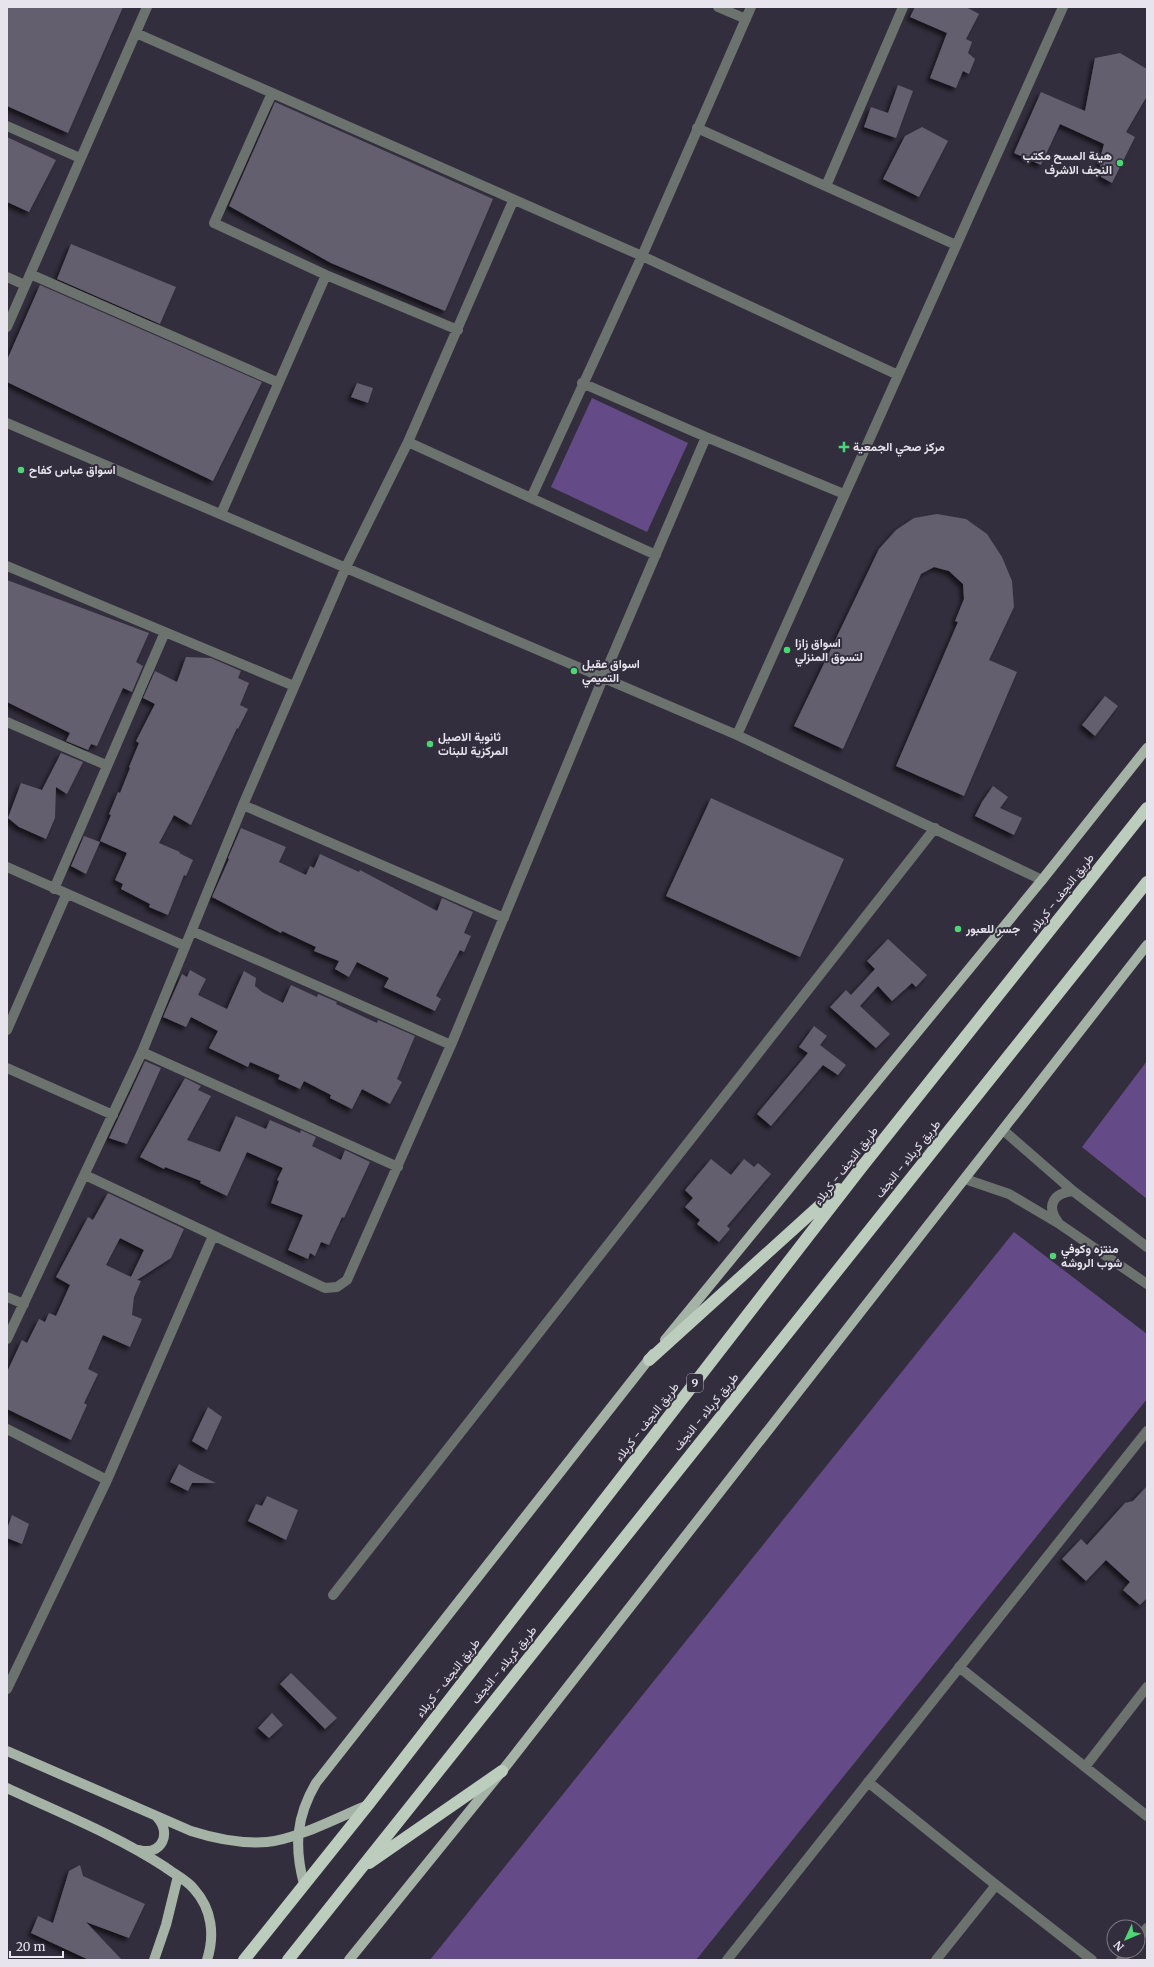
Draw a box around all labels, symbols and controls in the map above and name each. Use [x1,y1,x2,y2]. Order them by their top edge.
place label: هيئة المسح مكتب النجف الاشرف [1022,148,1112,178]
marker: هيئة المسح مكتب النجف الاشرف [1115,158,1125,168]
place label: مركز صحي الجمعية [853,439,945,457]
marker: مركز صحي الجمعية [838,441,850,453]
place label: اسواق عباس كفاح [29,462,116,478]
marker: اسواق عباس كفاح [16,465,26,475]
place label: اسواق زازا لتسوق المنزلي [795,635,863,667]
marker: اسواق زازا لتسوق المنزلي [782,645,792,655]
place label: اسواق عقيل التميمي [582,656,640,688]
marker: اسواق عقيل التميمي [569,666,579,676]
place label: ثانوية الاصيل المركزية للبنات [438,729,508,759]
marker: ثانوية الاصيل المركزية للبنات [425,739,435,749]
street label: طريق النجف - کربلاء [1026,850,1098,936]
place label: جسر للعبور [965,921,1020,937]
marker: جسر للعبور [953,924,963,934]
street label: طريق کربلاء - النجف [872,1117,944,1201]
street label: طريق النجف - کربلاء [810,1123,882,1209]
place label: منتزه وكوفي شوب الروشه [1061,1241,1123,1271]
marker: منتزه وكوفي شوب الروشه [1048,1251,1058,1261]
street label: طريق کربلاء - النجف [670,1370,742,1454]
road number: 9 [687,1374,703,1392]
street label: طريق النجف - کربلاء [611,1379,683,1465]
street label: طريق کربلاء - النجف [468,1623,540,1707]
street label: طريق النجف - کربلاء [412,1635,484,1721]
north arrow [1106,1919,1146,1959]
scale bar [10,1933,63,1959]
text: N [1111,1938,1127,1954]
text: 20 m [16,1939,45,1954]

